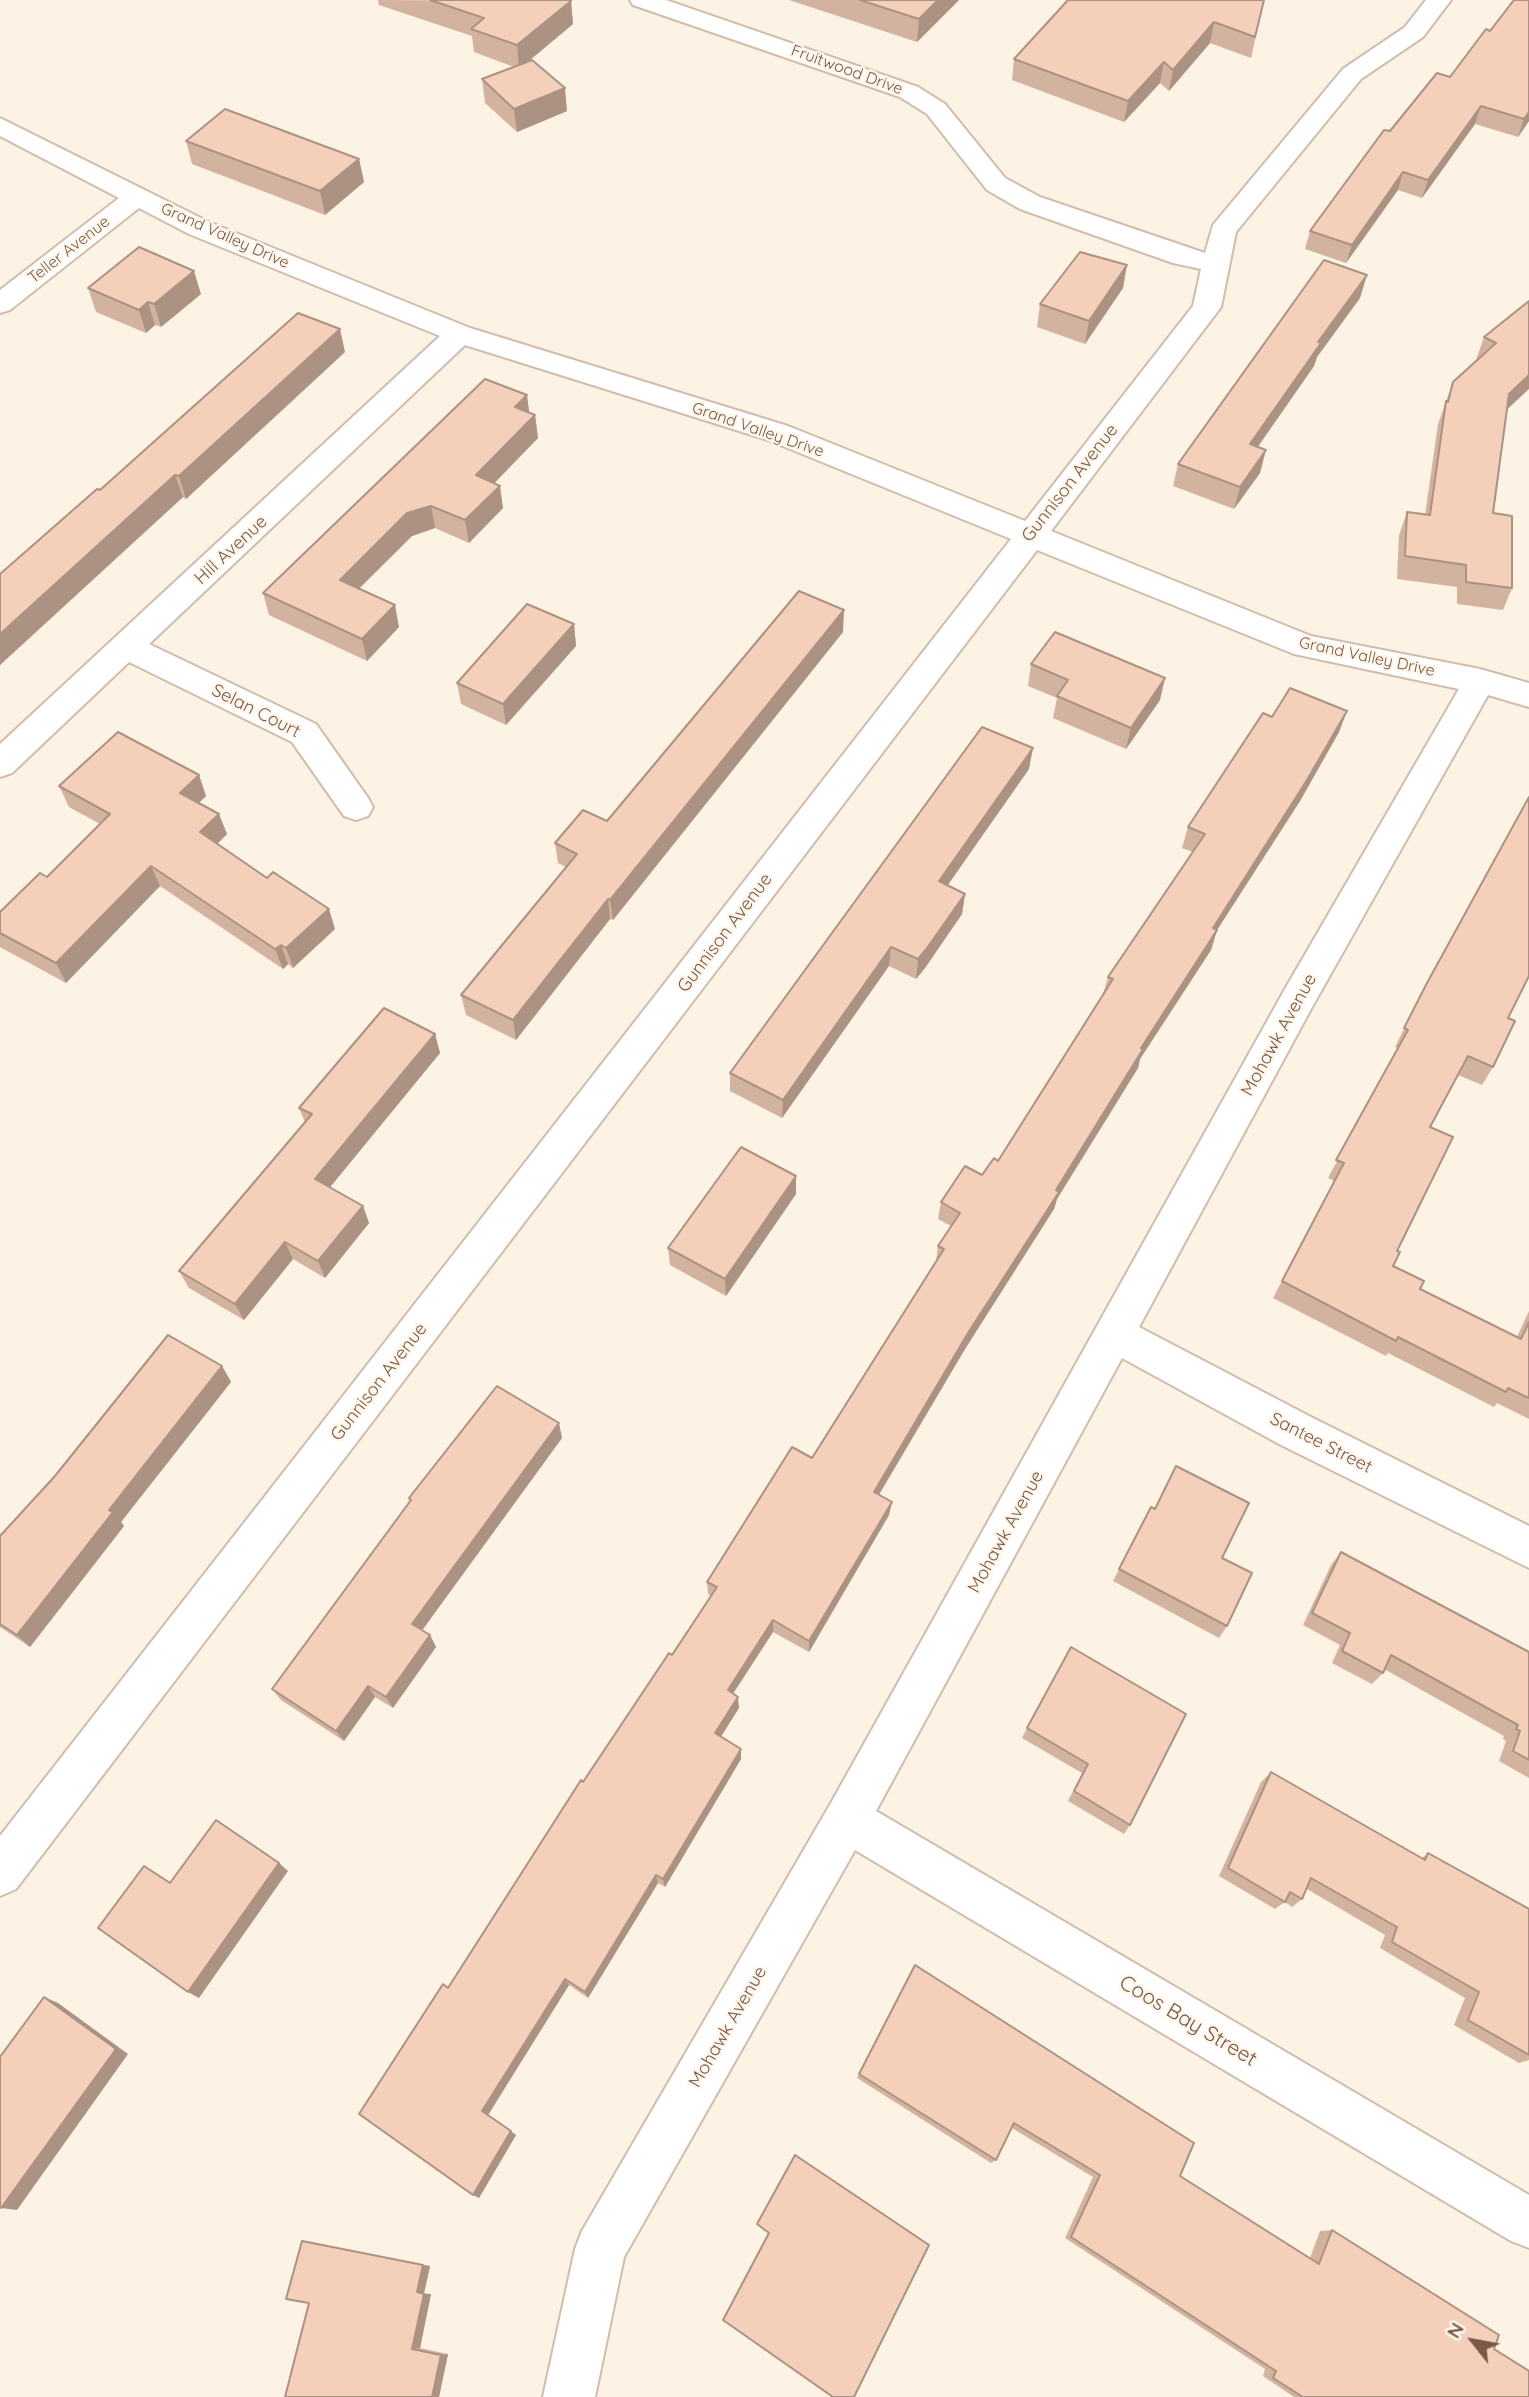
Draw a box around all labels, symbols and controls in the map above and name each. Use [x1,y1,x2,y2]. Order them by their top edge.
street label: Fruitwood Drive [788,41,906,99]
street label: Grand Valley Drive [158,199,292,273]
street label: Teller Avenue [24,212,114,288]
street label: Grand Valley Drive [689,398,827,462]
street label: Gunnison Avenue [1017,420,1123,546]
street label: Hill Avenue [190,511,272,589]
street label: Grand Valley Drive [1297,633,1437,681]
street label: Selan Court [208,679,304,743]
street label: Gunnison Avenue [673,869,777,997]
street label: Mohawk Avenue [1236,970,1322,1100]
street label: Gunnison Avenue [326,1319,432,1445]
street label: Santee Street [1266,1408,1376,1478]
street label: Mohawk Avenue [963,1467,1049,1597]
street label: Mohawk Avenue [685,1963,771,2091]
street label: Coos Bay Street [1115,1970,1261,2072]
north arrow [1438,2306,1508,2376]
text: N [1441,2318,1469,2342]

